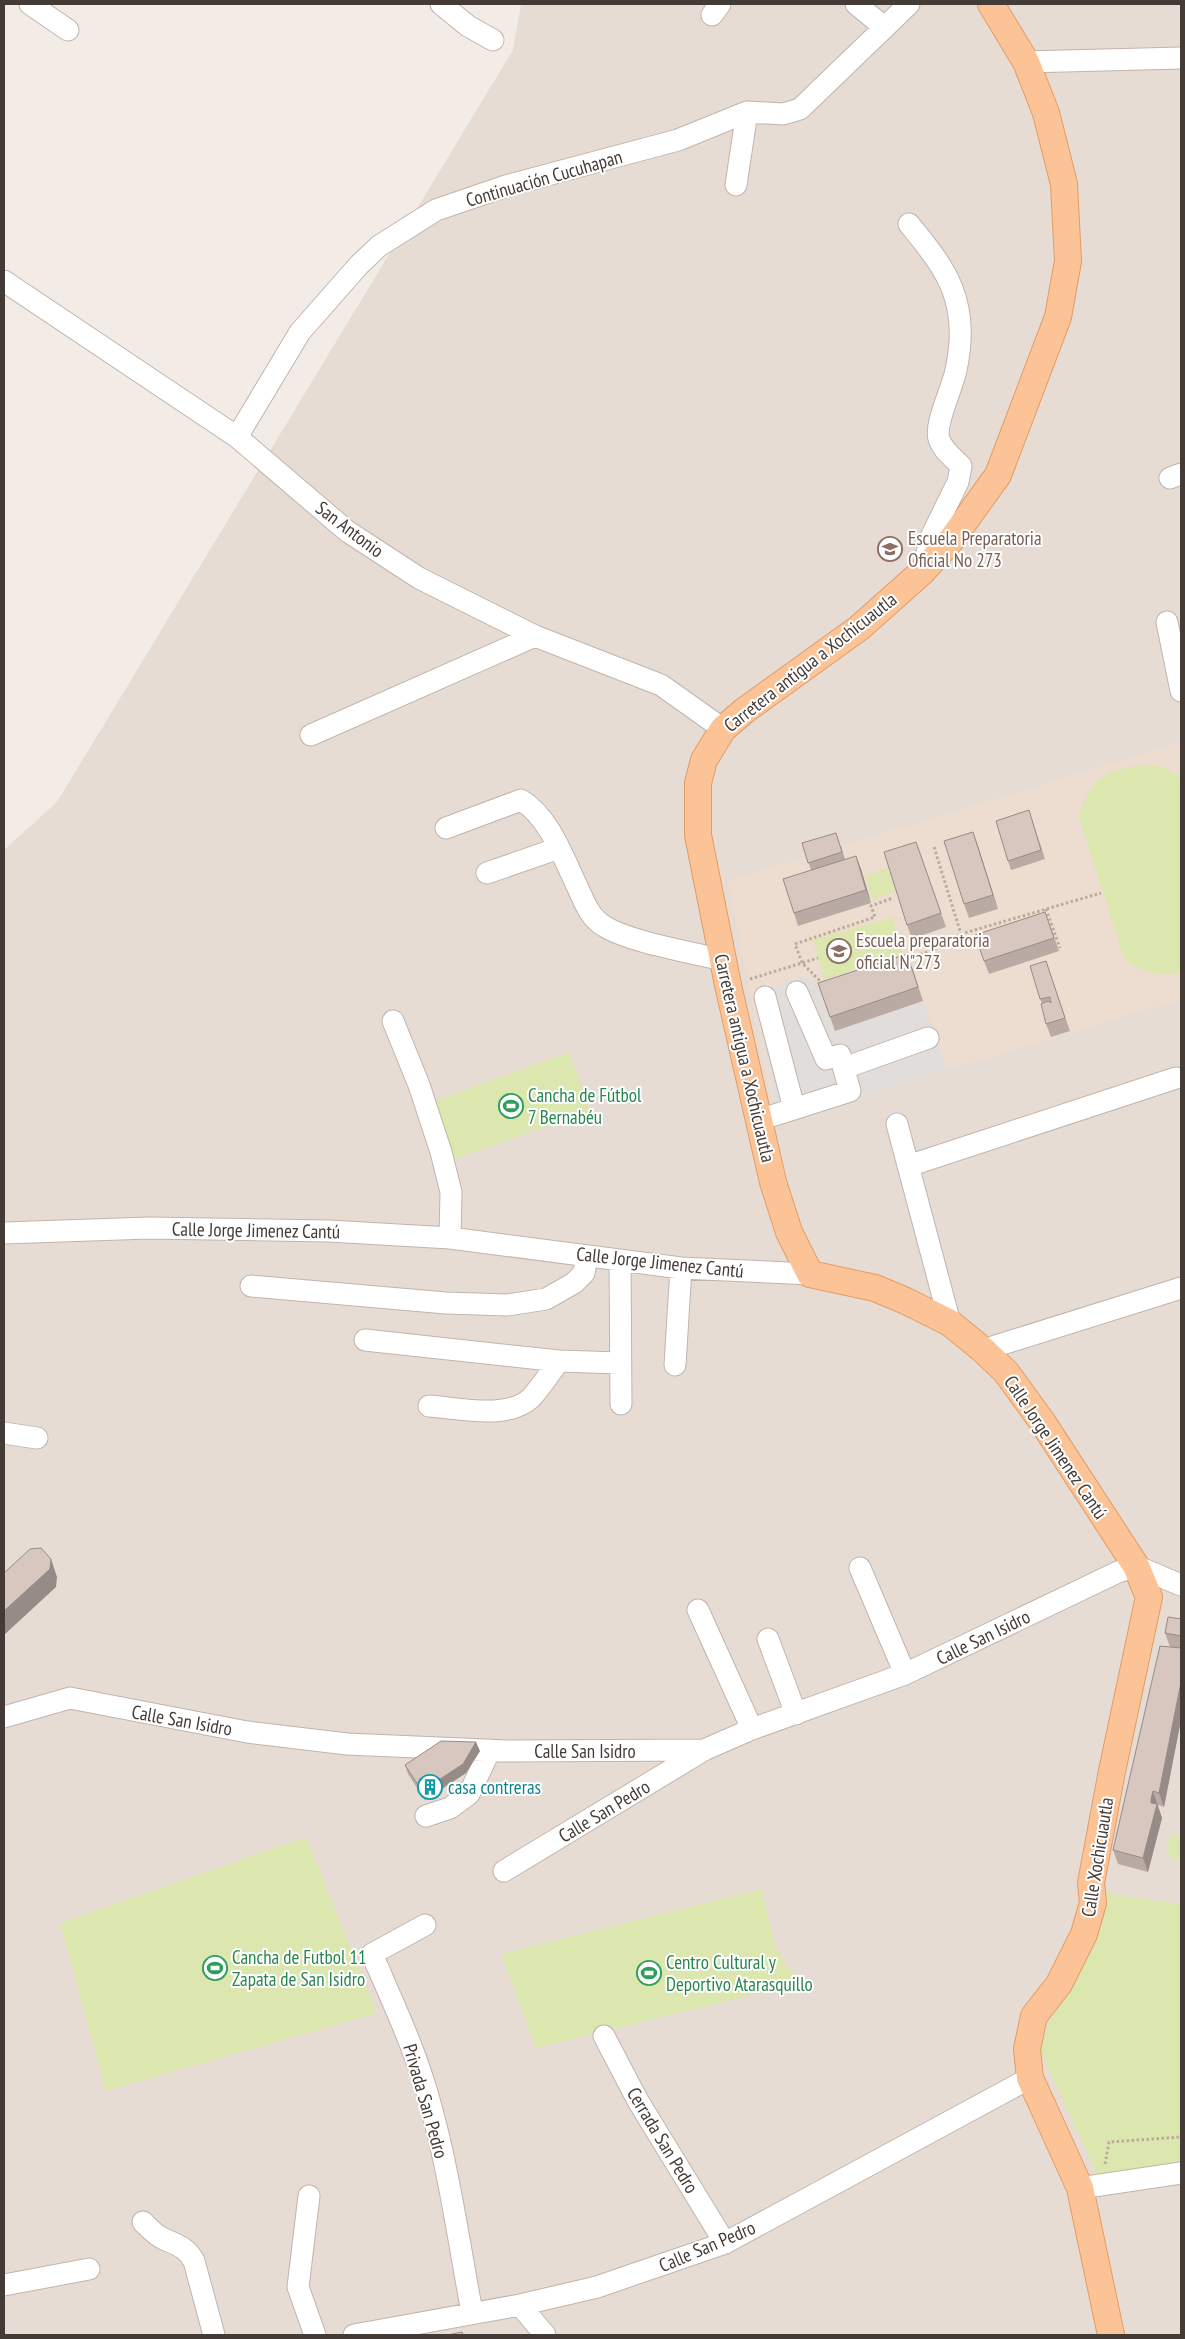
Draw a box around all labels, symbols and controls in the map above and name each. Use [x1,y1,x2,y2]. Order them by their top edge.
street label: Continuación Cucuhapan [463,144,625,212]
street label: San Antonio [311,496,389,562]
place label: Escuela Preparatoria Oficial No 273 [908,526,1041,572]
school or university icon: Escuela Preparatoria Oficial No 273 [877,536,903,562]
street label: Carretera antigua a Xochicuautla [719,587,901,737]
place label: Escuela preparatoria oficial N"273 [856,928,990,974]
school or university icon: Escuela preparatoria oficial N"273 [826,938,852,964]
street label: Carretera antigua a Xochicuautla [709,952,781,1164]
place label: Cancha de Fútbol 7 Bernabéu [528,1083,642,1129]
sports icon: Cancha de Fútbol 7 Bernabéu [498,1093,524,1119]
street label: Calle Jorge Jimenez Cantú [172,1217,340,1243]
street label: Calle Jorge Jimenez Cantú [575,1241,745,1283]
street label: Calle Jorge Jimenez Cantú [999,1371,1113,1523]
street label: Calle San Isidro [932,1604,1034,1670]
street label: Calle San Isidro [130,1699,234,1741]
street label: Calle San Isidro [534,1739,636,1763]
building icon: casa contreras [417,1774,443,1800]
street label: Calle San Pedro [554,1774,654,1848]
place label: casa contreras [448,1775,541,1799]
street label: Calle Xochicuautla [1076,1796,1118,1918]
place label: Cancha de Futbol 11 Zapata de San Isidro [232,1945,367,1991]
place label: Centro Cultural y Deportivo Atarasquillo [666,1950,813,1996]
sports icon: Cancha de Futbol 11 Zapata de San Isidro [202,1955,228,1981]
sports icon: Centro Cultural y Deportivo Atarasquillo [636,1960,662,1986]
street label: Privada San Pedro [398,2041,454,2161]
street label: Cerrada San Pedro [622,2083,704,2197]
street label: Calle San Pedro [655,2215,759,2277]

